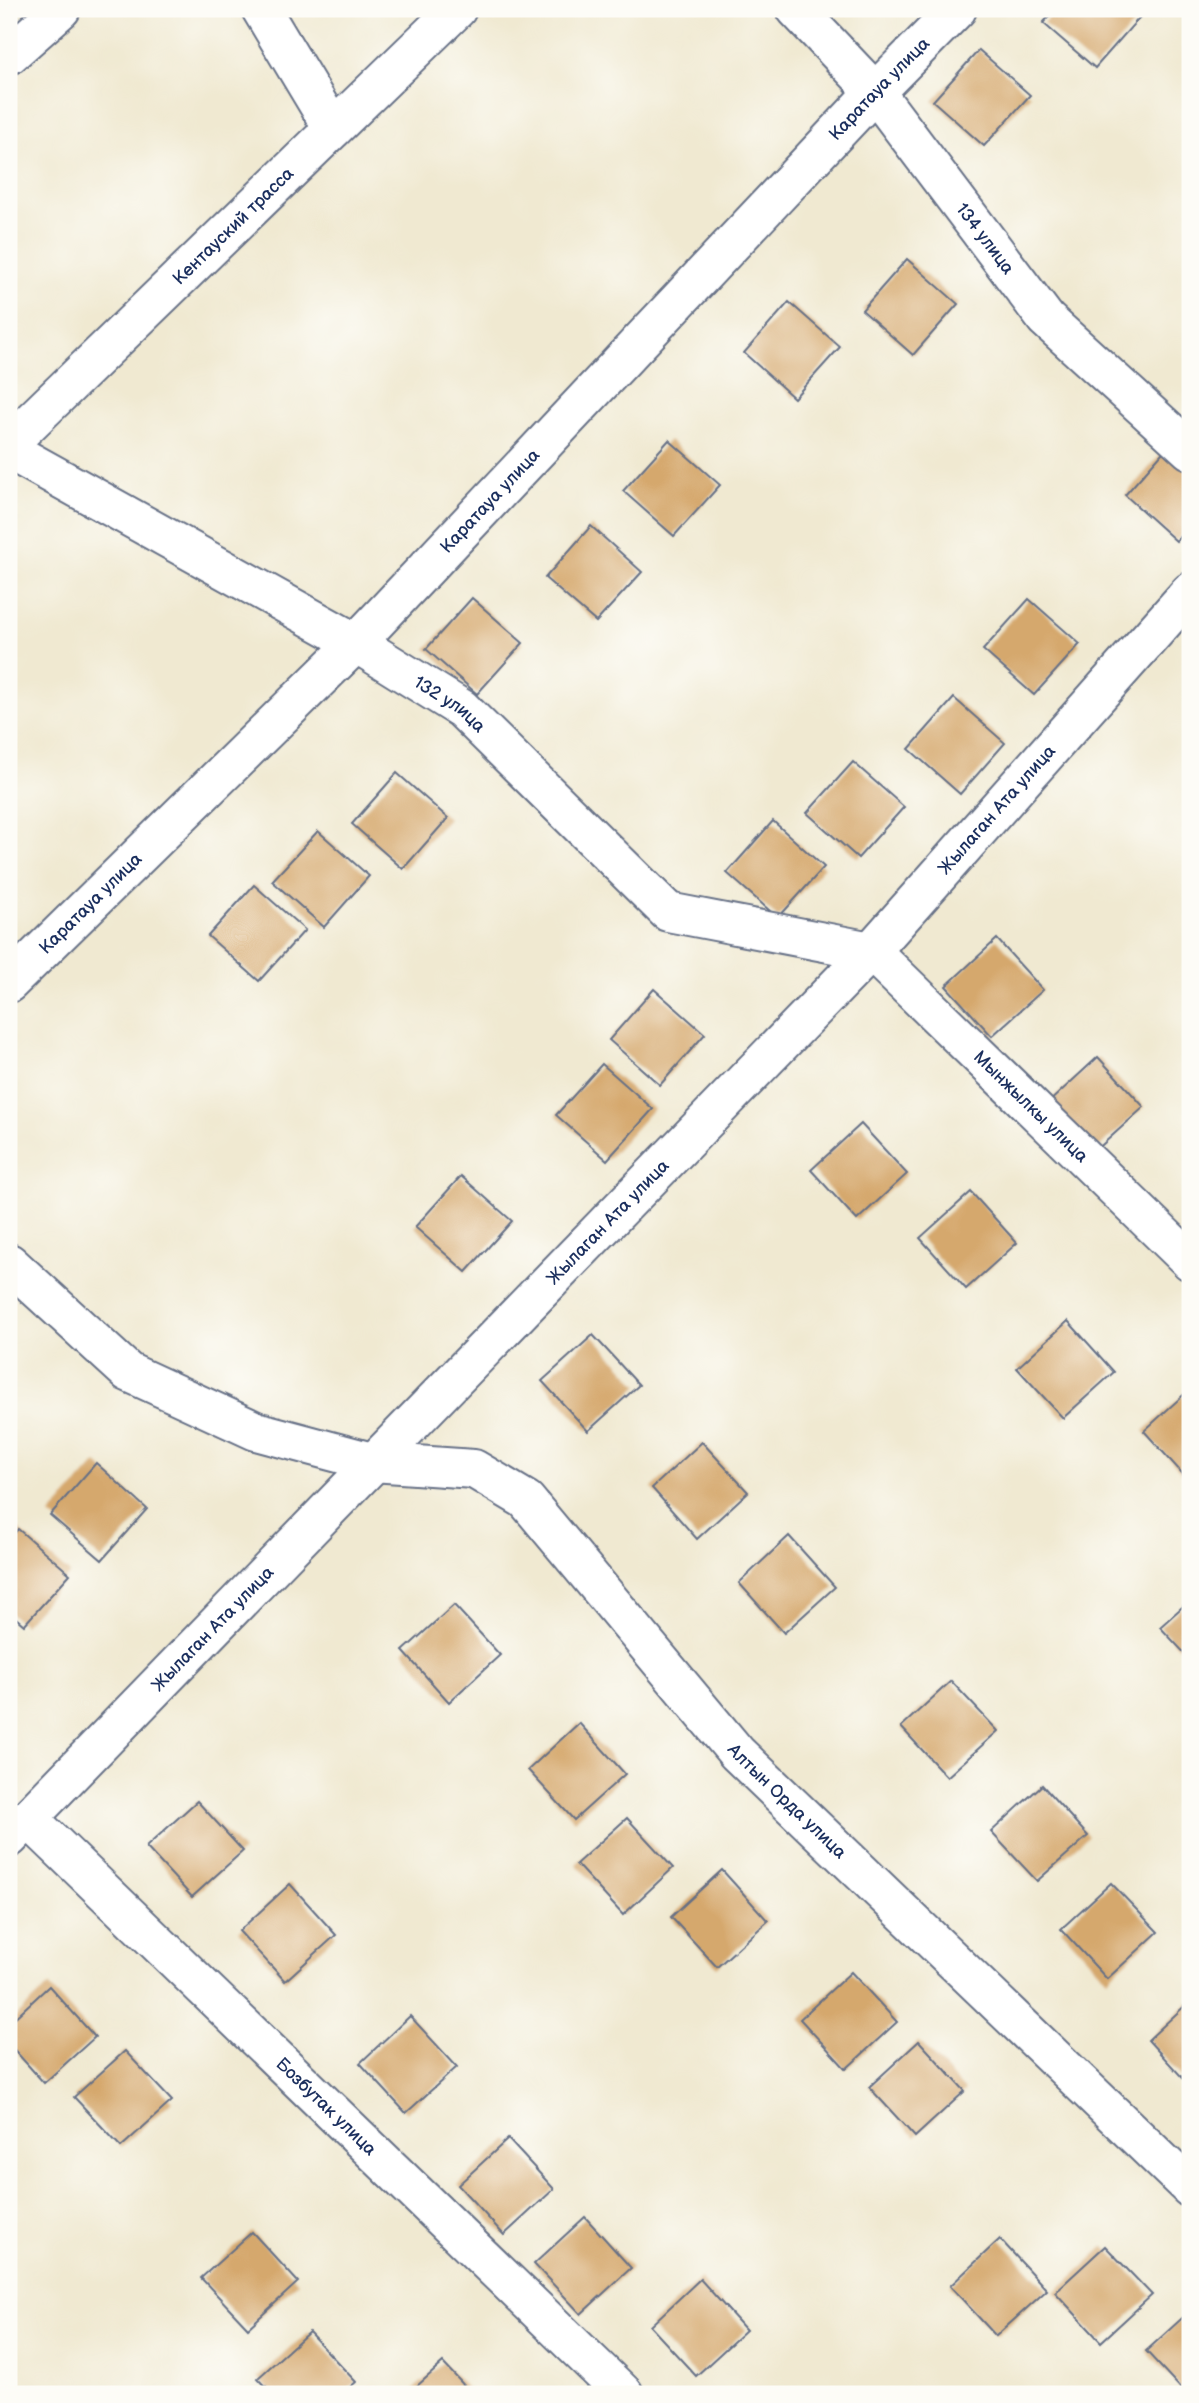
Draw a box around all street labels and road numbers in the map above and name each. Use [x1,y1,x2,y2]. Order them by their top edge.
street label: Каратауа улица [825,32,934,145]
street label: Кентауский трасса [168,162,298,289]
street label: 134 улица [952,199,1019,279]
street label: Каратауа улица [436,444,544,557]
street label: 132 улица [410,671,490,737]
street label: Жылаган Ата улица [934,740,1060,879]
street label: Каратауа улица [35,848,146,958]
street label: Мынжылкы улица [969,1046,1093,1167]
street label: Жылаган Ата улица [542,1155,673,1289]
street label: Жылаган Ата улица [147,1561,278,1696]
street label: Алтын Орда улица [723,1739,851,1863]
street label: Бозбутак улица [272,2053,381,2160]

